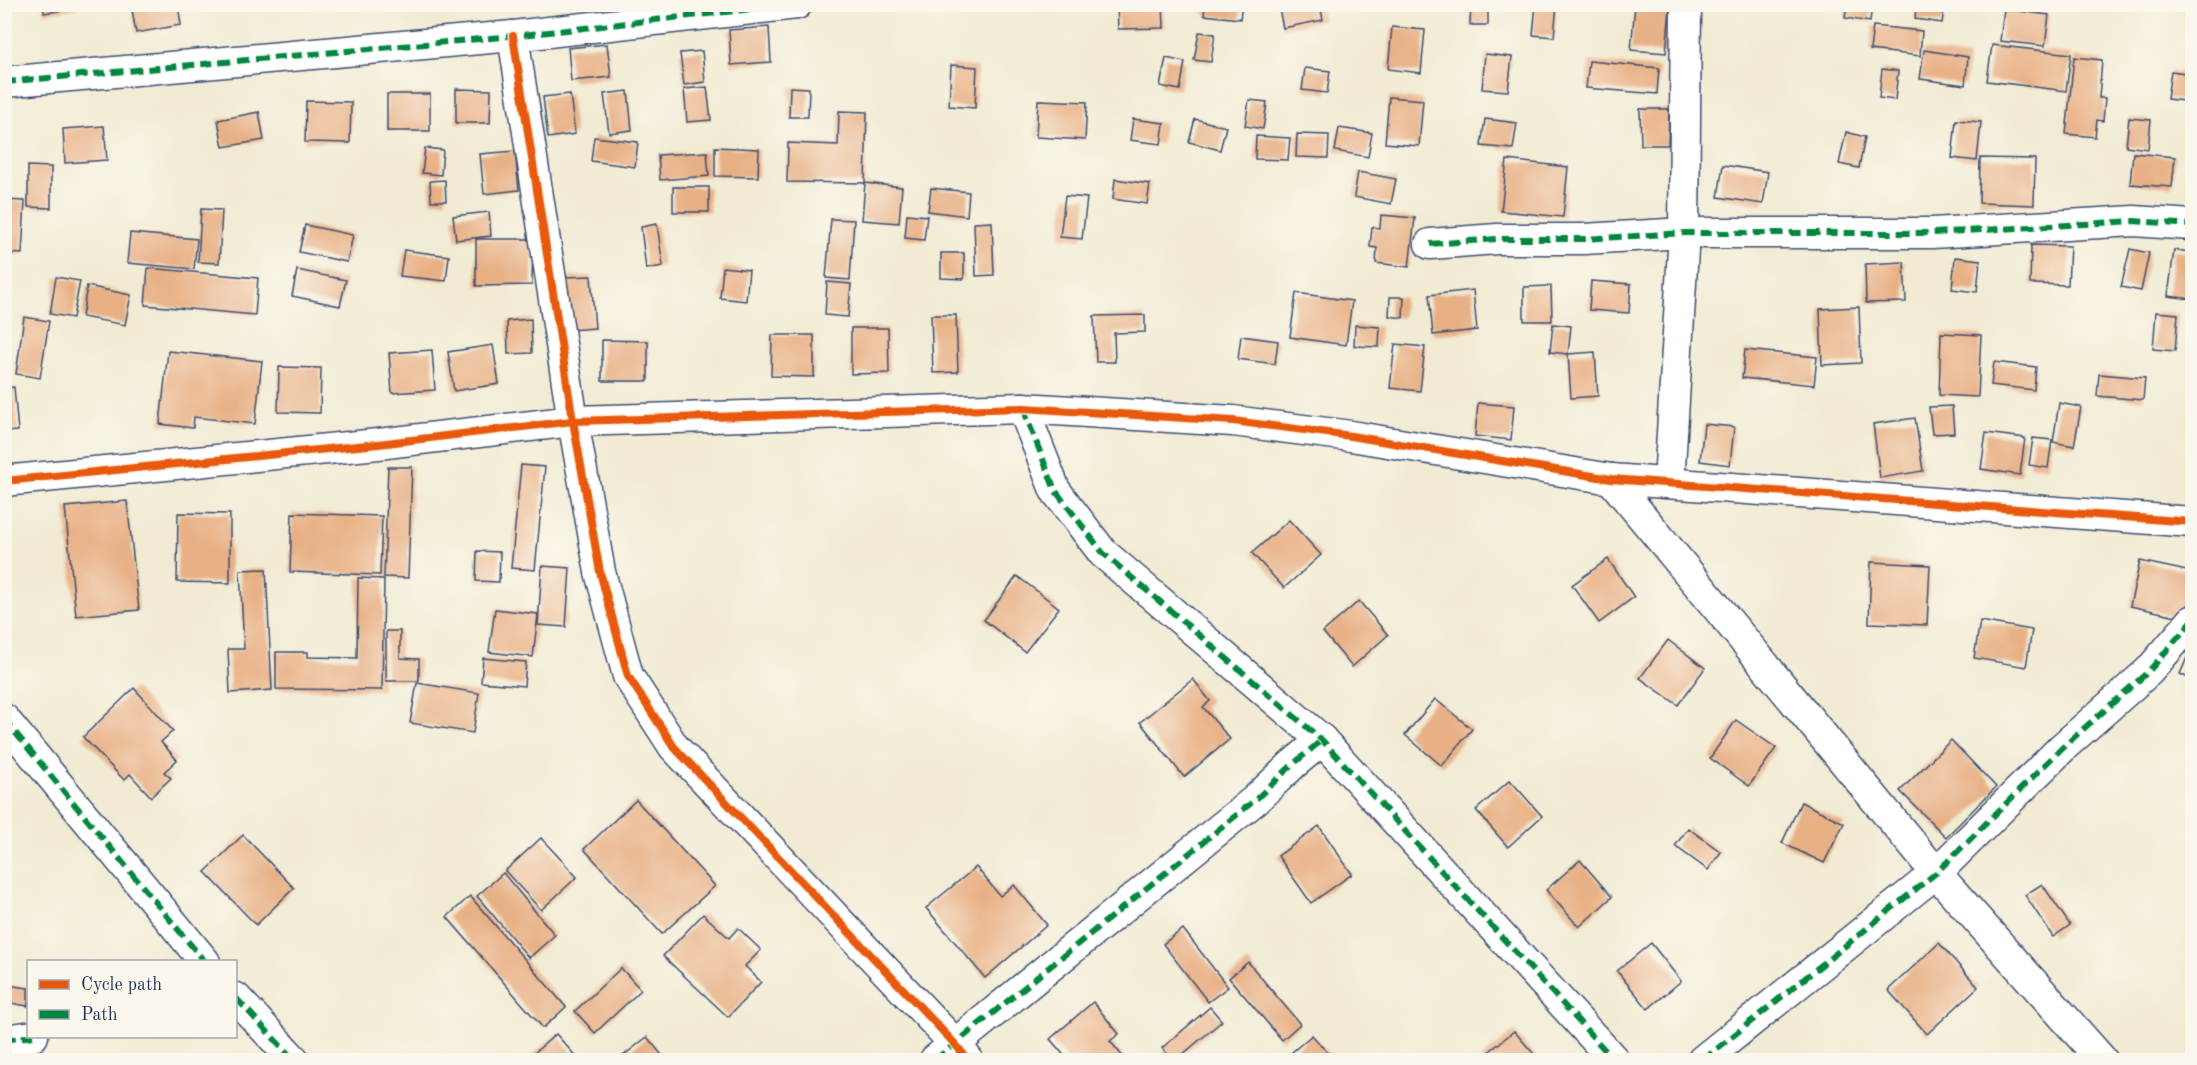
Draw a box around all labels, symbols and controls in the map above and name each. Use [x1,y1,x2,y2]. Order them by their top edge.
legend [27,960,237,1038]
text: Cycle path [81,976,162,994]
text: Path [81,1006,118,1024]

